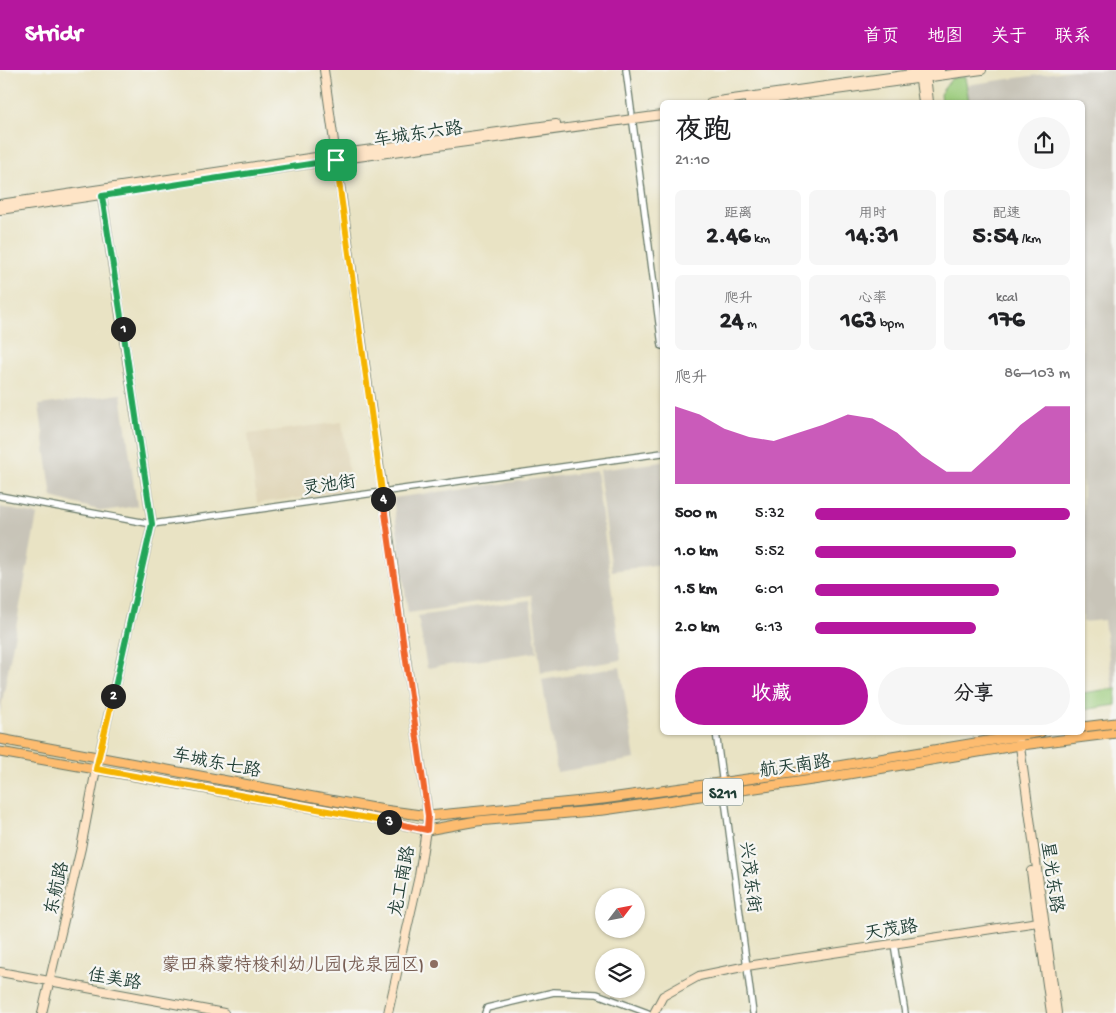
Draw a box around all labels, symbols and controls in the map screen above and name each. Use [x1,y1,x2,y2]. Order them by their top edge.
text: Stridr [25,21,82,50]
text: 首页 [863,27,899,48]
text: 地图 [927,27,963,48]
text: 关于 [991,27,1027,48]
text: 联系 [1055,27,1091,48]
text: 夜跑 [675,116,731,149]
button: share [1018,117,1070,169]
street label: 车城东六路 [372,118,464,152]
pin [315,139,357,181]
icon: arrive [322,146,350,174]
text: 21:10 [675,152,710,171]
text: 距离 [724,206,752,223]
text: 用时 [858,206,886,223]
text: 配速 [993,206,1021,223]
text: 2.46 [706,223,751,252]
text: 14:31 [846,223,899,252]
text: 5:54 [972,223,1018,252]
text: km [751,231,770,248]
text: /km [1018,231,1041,248]
text: kcal [996,290,1018,307]
text: 爬升 [724,291,752,308]
text: 心率 [858,291,886,308]
text: 176 [989,307,1025,336]
text: 24 [719,308,744,337]
text: 163 [841,308,877,337]
pin: 1 [110,316,136,342]
text: m [744,316,757,333]
text: bpm [877,316,904,333]
text: 1 [121,321,126,338]
text: 86–103 m [1004,365,1070,384]
text: 爬升 [675,370,707,389]
street label: 灵池街 [301,471,358,501]
pin: 4 [370,486,396,512]
text: 4 [380,491,387,508]
text: 500 m [675,505,717,524]
text: 5:32 [755,505,785,524]
text: 1.0 km [675,543,718,562]
text: 5:52 [755,543,785,562]
text: 1.5 km [675,581,717,600]
text: 6:01 [755,581,784,600]
text: 2.0 km [675,619,719,638]
text: 6:13 [755,619,783,638]
button: 收藏 [675,667,868,725]
button: 分享 [878,667,1070,725]
pin: 2 [100,684,126,708]
text: 2 [110,688,117,705]
street label: 车城东七路 [170,745,263,783]
street label: 航天南路 [758,751,832,783]
road number: S211 [703,779,743,806]
pin: 3 [376,810,402,834]
text: 3 [386,814,393,831]
street label: 兴茂东街 [734,840,764,914]
street label: 星光东路 [1035,840,1067,914]
street label: 龙工南路 [385,844,421,919]
street label: 东航路 [41,860,75,917]
north arrow [595,888,645,938]
map controls [595,888,645,998]
street label: 天茂路 [863,916,920,946]
button: layers [595,948,645,998]
place label: 蒙田森蒙特梭利幼儿园(龙泉园区) [162,954,424,977]
marker: 蒙田森蒙特梭利幼儿园(龙泉园区) [428,958,440,970]
street label: 佳美路 [86,964,143,995]

